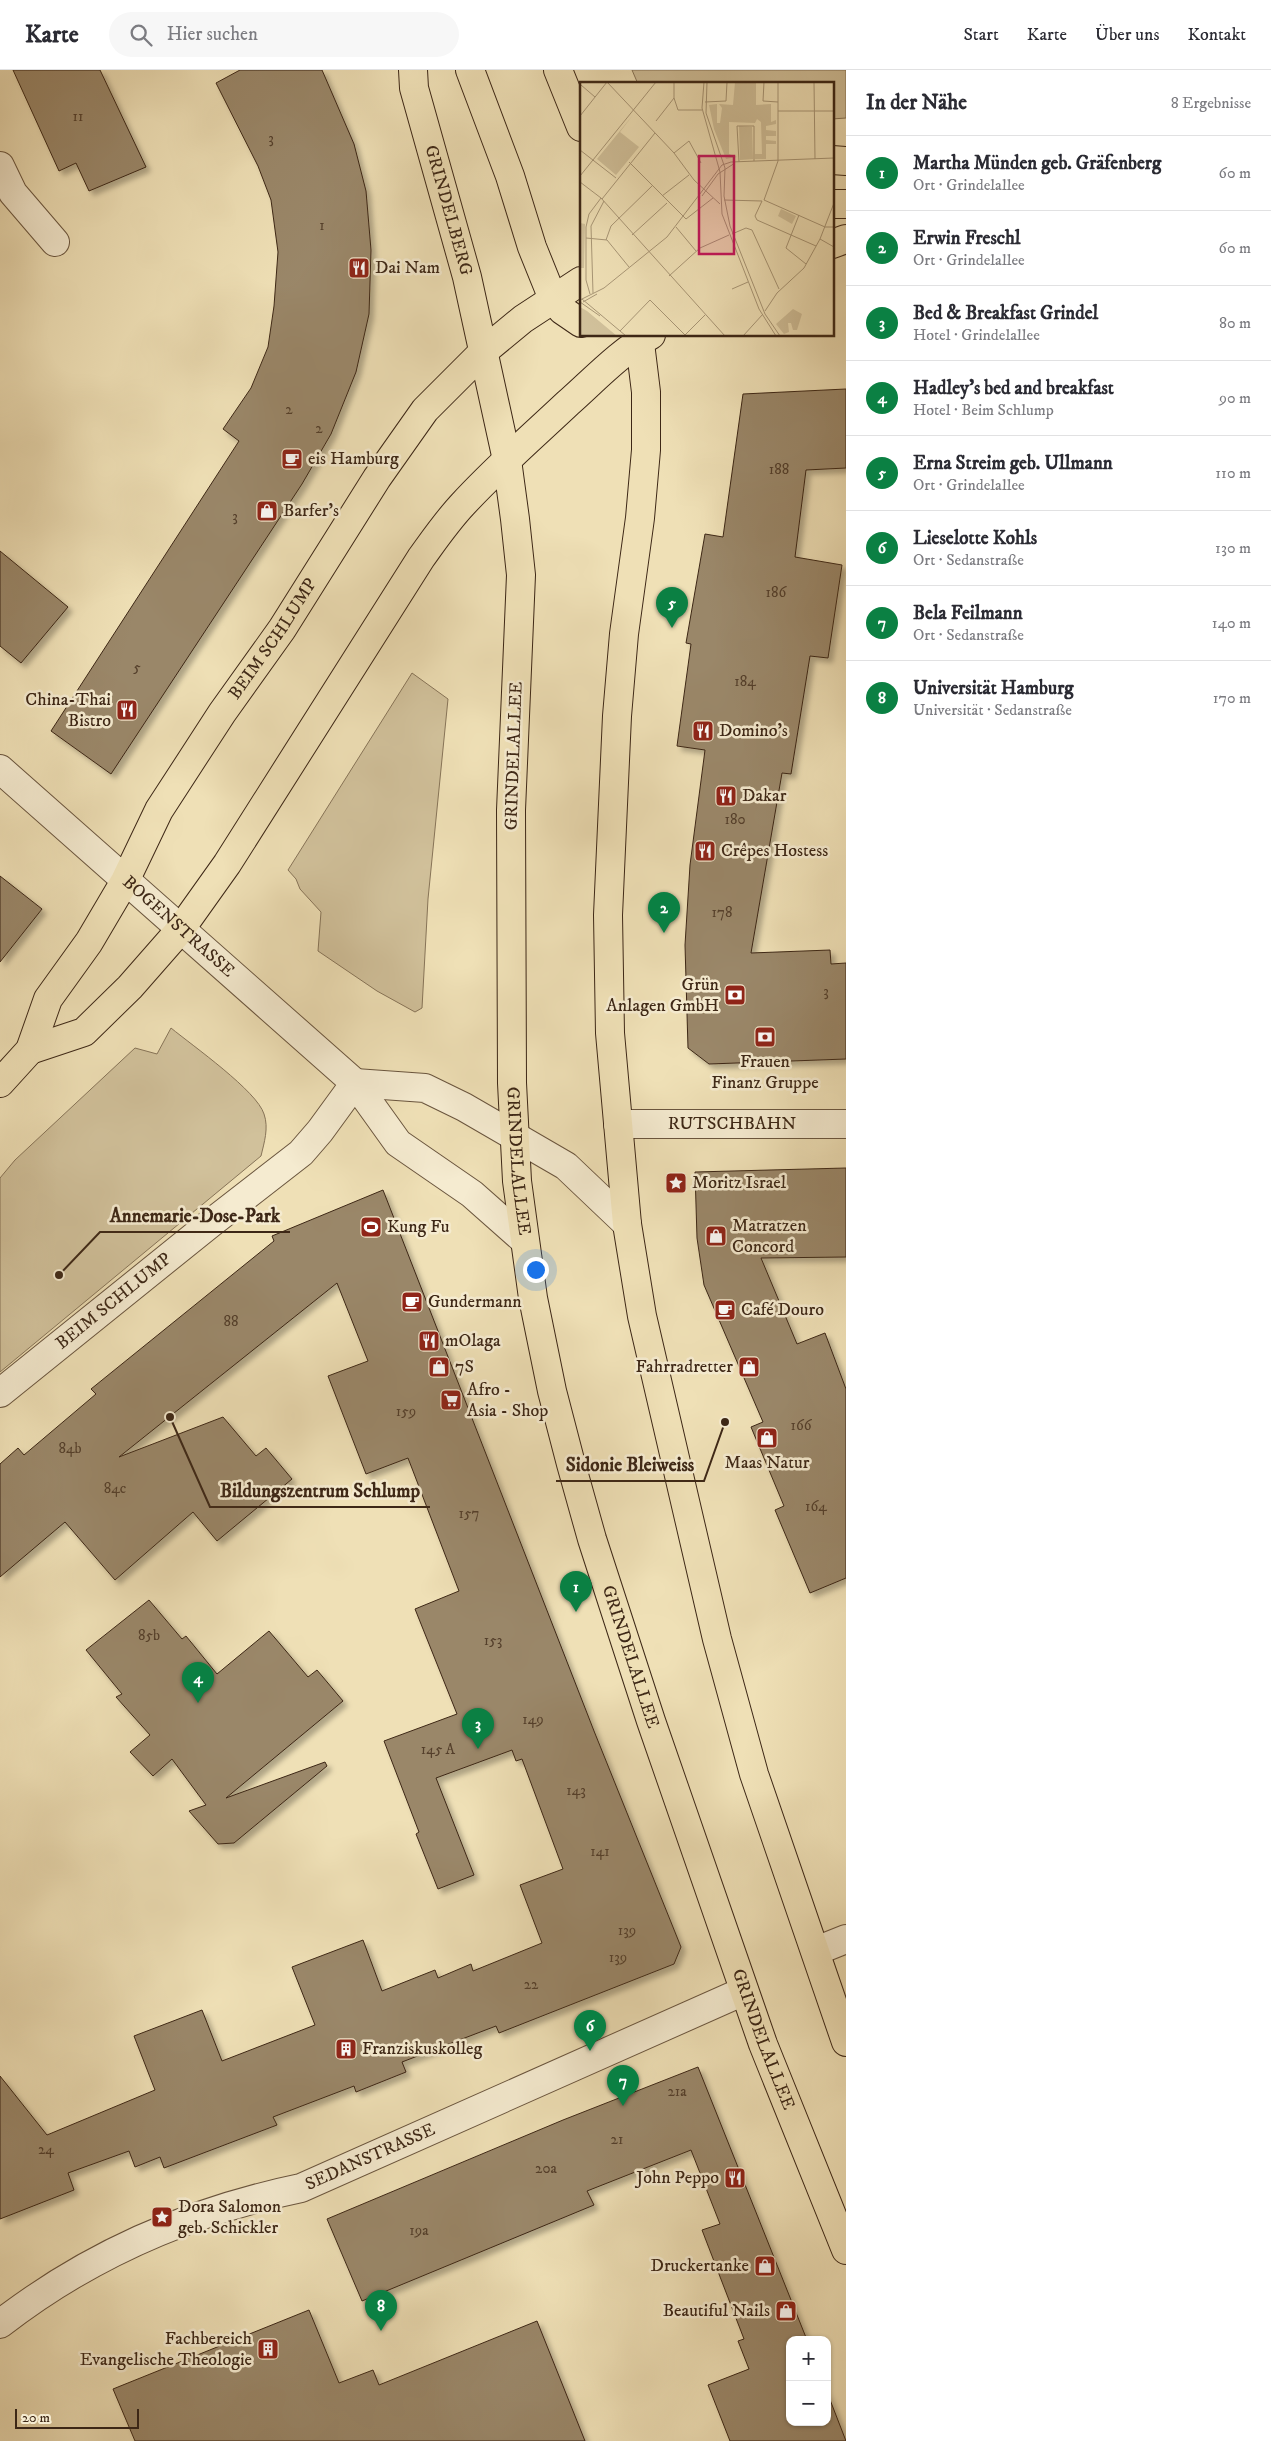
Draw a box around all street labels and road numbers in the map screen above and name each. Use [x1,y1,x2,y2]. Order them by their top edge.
street label: GRINDELBERG [420,143,477,278]
street label: BEIM SCHLUMP [224,574,322,704]
street label: GRINDELALLEE [500,681,528,831]
street label: BOGENSTRASSE [118,871,239,982]
street label: GRINDELALLEE [501,1086,535,1237]
street label: RUTSCHBAHN [668,1113,797,1135]
street label: BEIM SCHLUMP [51,1248,176,1355]
street label: GRINDELALLEE [597,1583,664,1731]
street label: GRINDELALLEE [727,1966,799,2113]
street label: SEDANSTRASSE [302,2119,439,2196]

